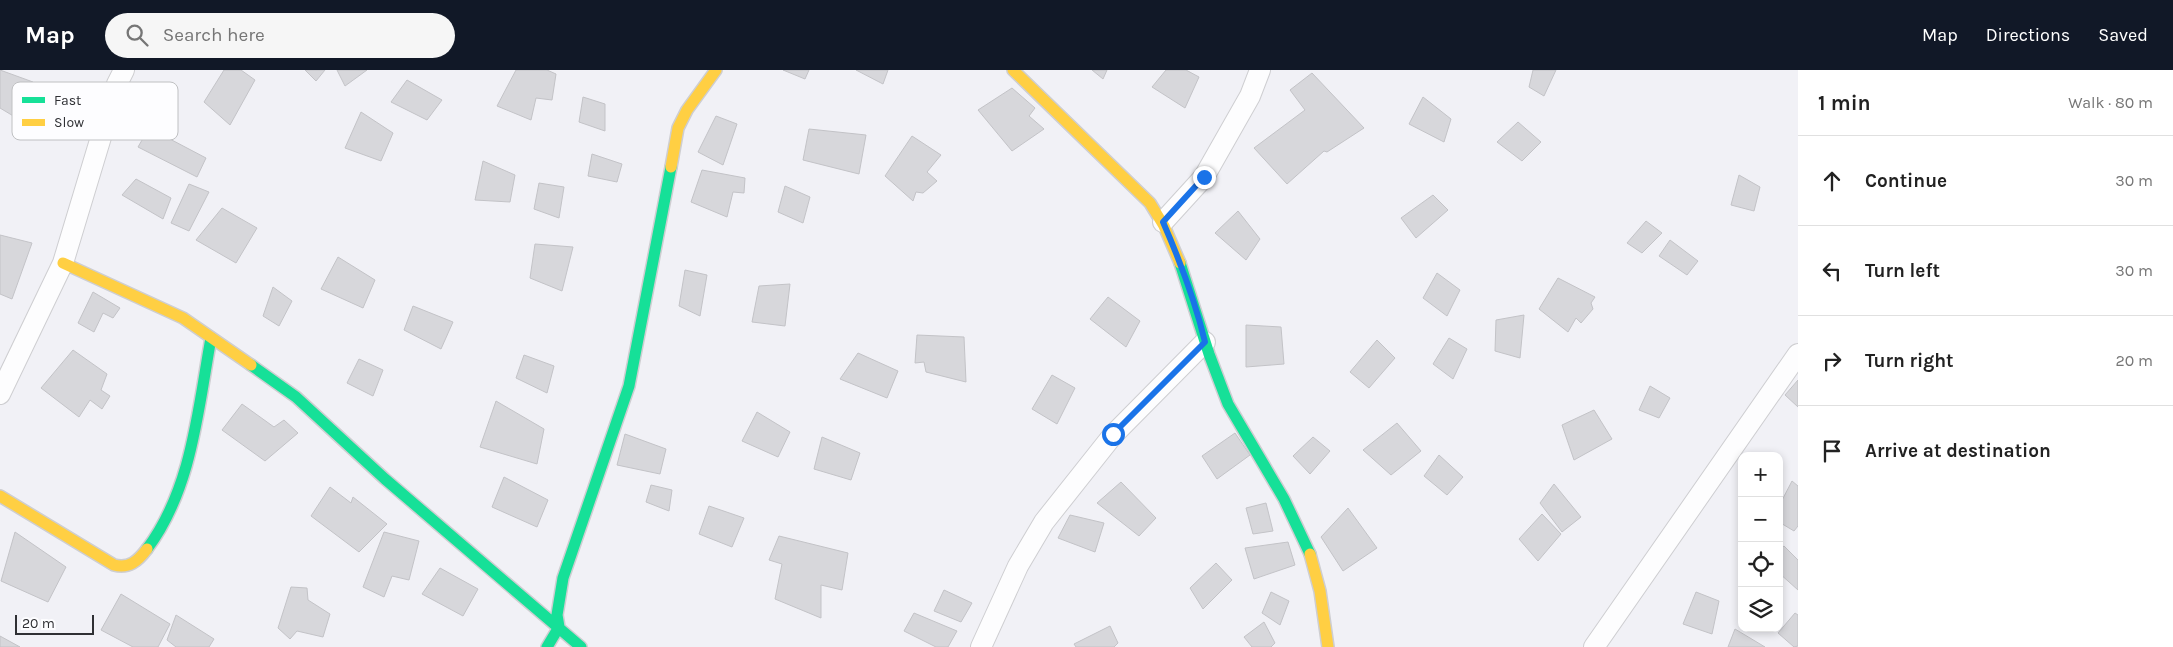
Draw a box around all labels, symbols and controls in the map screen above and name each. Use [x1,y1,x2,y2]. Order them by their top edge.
search box [105,13,455,58]
text: Map [25,21,75,49]
icon: search [123,21,151,49]
text: Search here [163,24,265,46]
text: Map [1922,24,1958,46]
text: Directions [1986,24,2070,46]
text: Saved [2098,24,2148,46]
legend [12,82,178,140]
text: 1 min [1818,91,1871,115]
text: Fast [54,92,81,109]
text: Walk · 80 m [2068,93,2153,112]
text: Slow [54,114,84,131]
route end [1193,166,1216,189]
icon: ahead [1818,167,1846,195]
text: Continue [1865,170,1947,192]
text: 30 m [2115,171,2153,190]
icon: left [1818,257,1846,285]
text: Turn left [1865,260,1940,282]
text: 30 m [2115,261,2153,280]
icon: right [1818,347,1846,375]
text: Turn right [1865,350,1954,372]
text: 20 m [2115,351,2153,370]
route start [1102,423,1125,446]
icon: arrive [1818,437,1846,465]
text: Arrive at destination [1865,440,2051,462]
map controls [1738,452,1783,632]
button: + [1738,452,1783,497]
button: − [1738,497,1783,542]
button: locate [1738,542,1783,587]
button: layers [1738,587,1783,632]
scale bar [15,612,94,635]
text: 20 m [22,615,55,632]

